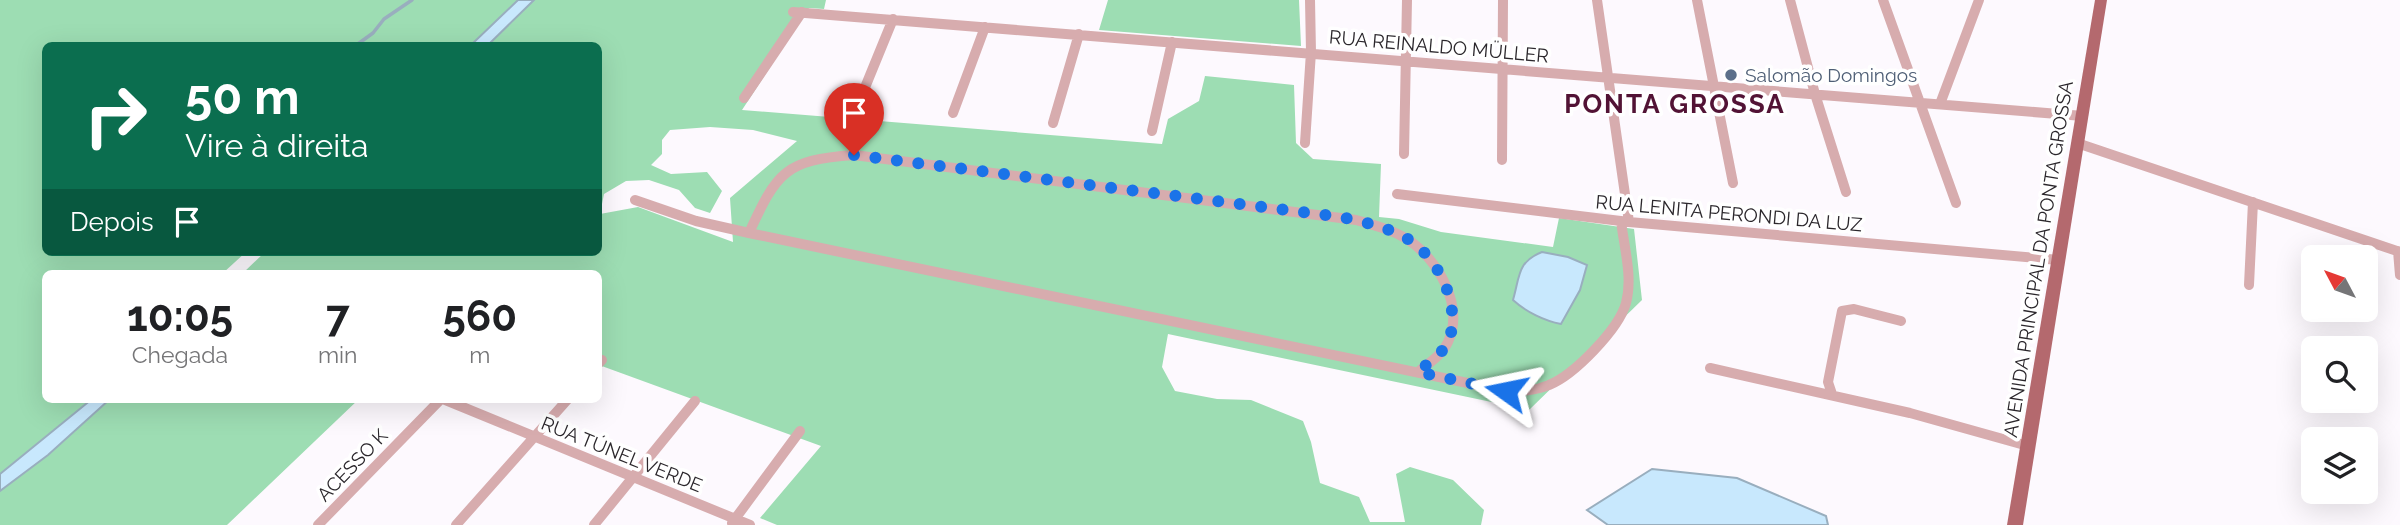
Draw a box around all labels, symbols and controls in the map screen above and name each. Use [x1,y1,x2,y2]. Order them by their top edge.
street label: RUA REINALDO MÜLLER [1328,25,1550,67]
place label: Salomão Domingos [1745,64,1917,86]
marker: Salomão Domingos [1723,67,1739,83]
text: 50 m [185,68,300,125]
icon: right [70,70,161,161]
street label: AVENIDA PRINCIPAL DA PONTA GROSSA [1999,79,2077,439]
pin [824,83,884,155]
district label: PONTA GROSSA [1564,89,1786,119]
icon: arrive [835,94,873,132]
text: Vire à direita [185,127,368,164]
street label: RUA LENITA PERONDI DA LUZ [1595,190,1863,236]
icon: arrive [168,203,206,241]
text: Depois [70,207,154,237]
north arrow [2301,245,2378,322]
map controls [2301,245,2378,504]
text: 10:05 [127,292,233,341]
text: 7 [326,292,349,341]
text: 560 [442,292,517,341]
button: search [2301,336,2378,413]
text: Chegada [132,341,228,368]
text: min [318,341,357,368]
text: m [469,341,490,368]
position arrow [1469,354,1543,428]
street label: RUA TÚNEL VERDE [538,412,706,496]
street label: ACESSO K [312,424,392,505]
button: layers [2301,427,2378,504]

